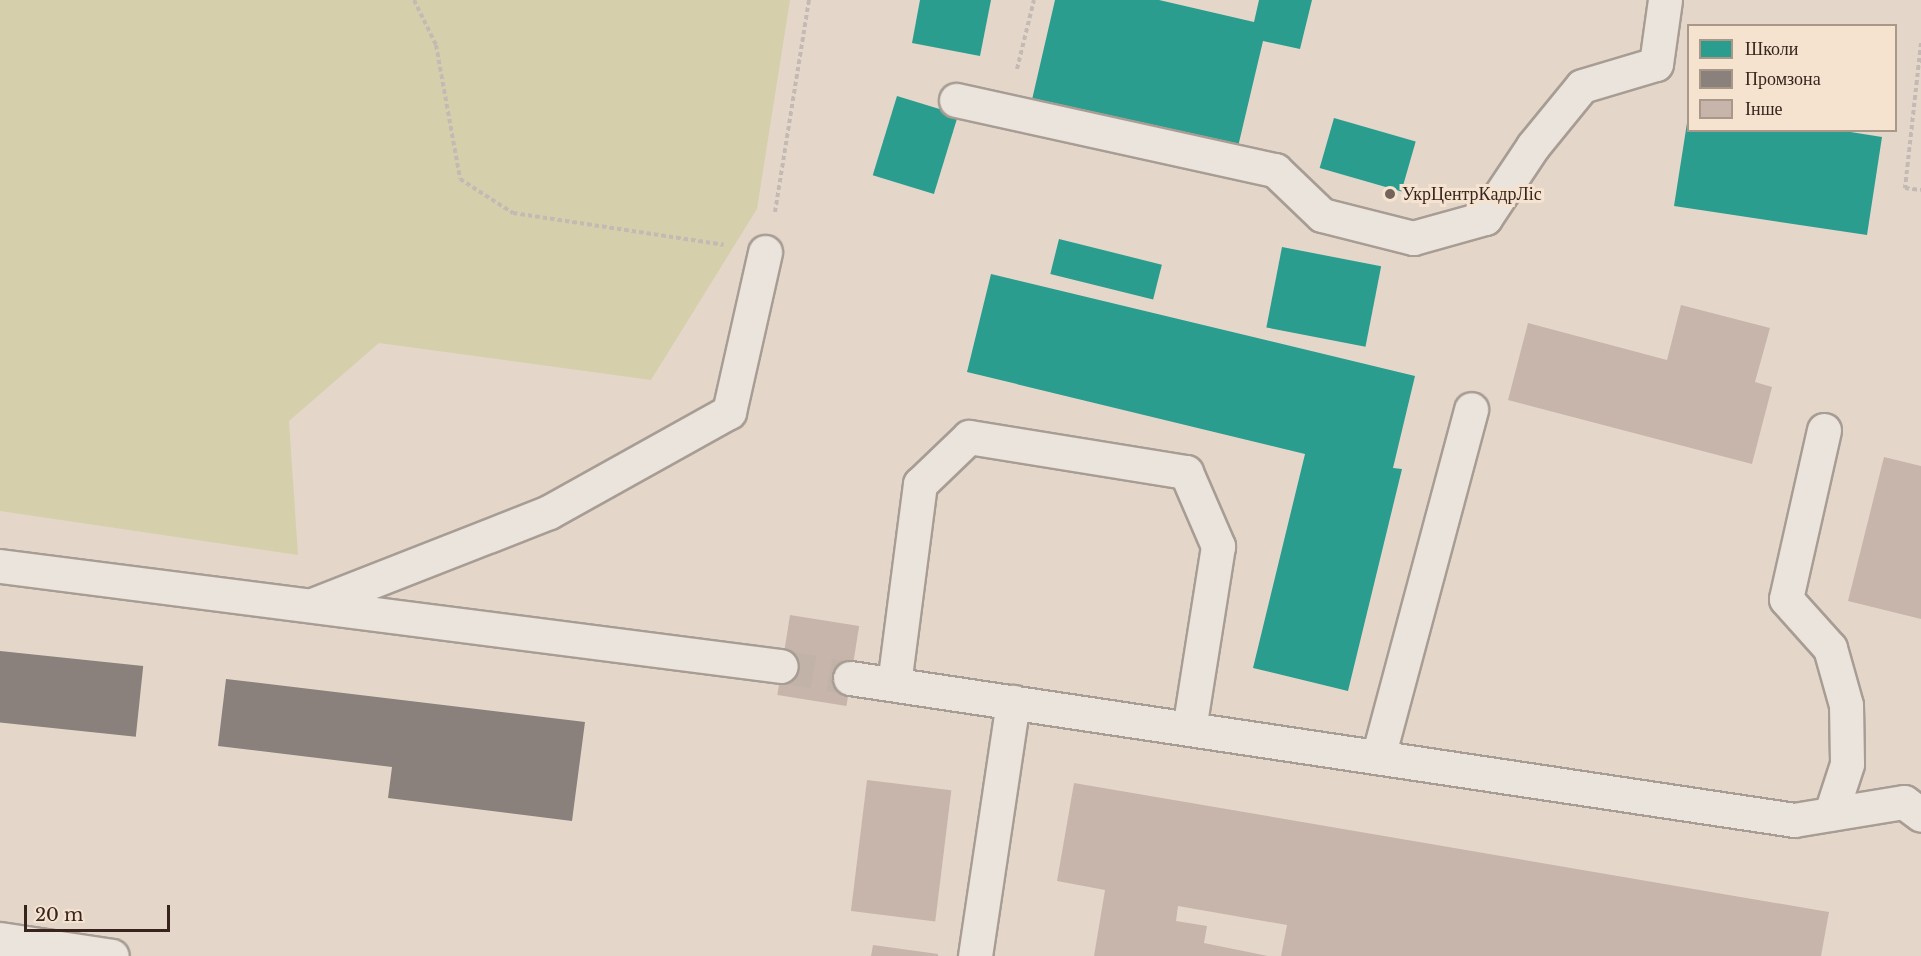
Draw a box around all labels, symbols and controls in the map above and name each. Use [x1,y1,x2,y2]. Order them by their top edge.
legend [1687,24,1897,132]
text: Школи [1745,38,1798,60]
text: Промзона [1745,68,1821,90]
text: Інше [1745,98,1782,120]
place label: УкрЦентрКадрЛіс [1402,183,1542,205]
marker: УкрЦентрКадрЛіс [1383,187,1397,201]
scale bar [27,893,172,931]
text: 20 m [35,904,83,926]

